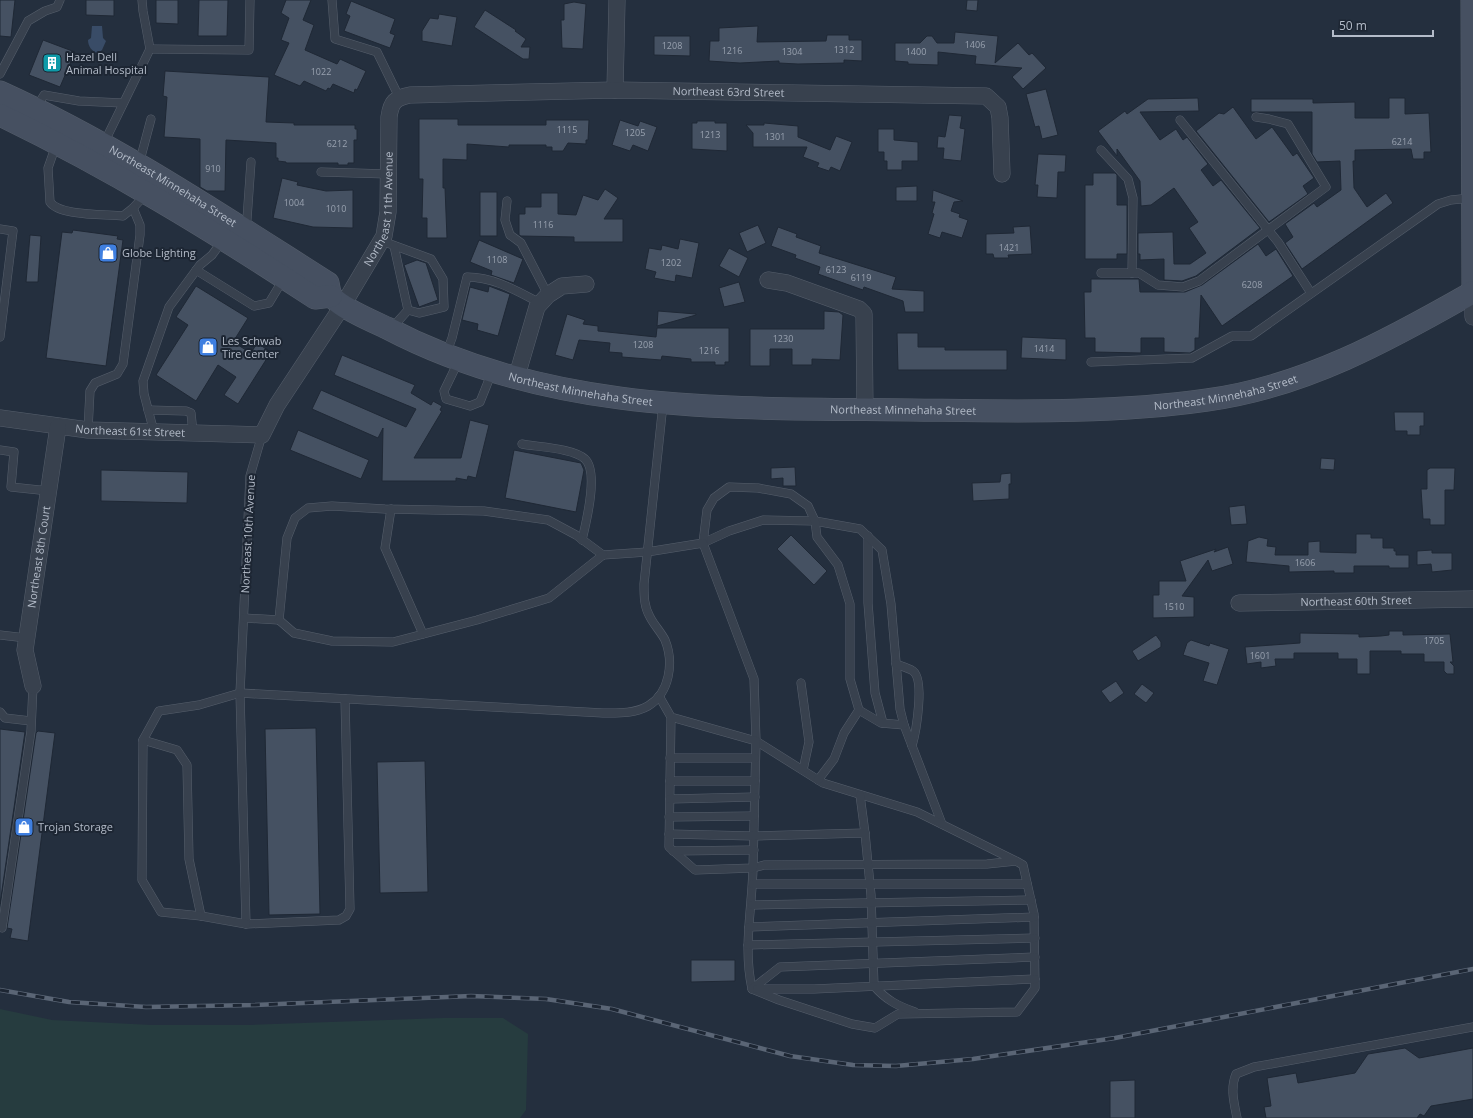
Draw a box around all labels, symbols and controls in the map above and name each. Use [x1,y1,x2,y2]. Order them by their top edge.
scale bar [1333,12,1433,38]
text: 50 m [1339,17,1367,34]
house number: 1406 [965,38,985,51]
house number: 1208 [662,39,682,52]
house number: 1312 [834,43,854,56]
house number: 1216 [722,44,742,57]
house number: 1304 [782,45,802,58]
house number: 1400 [906,45,926,58]
place label: Hazel Dell Animal Hospital [66,49,147,77]
building icon: Hazel Dell Animal Hospital [41,52,63,74]
house number: 1022 [311,65,331,78]
street label: Northeast 63rd Street [672,83,785,100]
house number: 1115 [557,123,577,136]
house number: 1205 [625,126,645,139]
house number: 1213 [700,128,720,141]
house number: 1301 [765,130,785,143]
house number: 6214 [1392,135,1412,148]
house number: 6212 [327,137,347,150]
street label: Northeast Minnehaha Street [107,141,240,230]
street label: Northeast 11th Avenue [360,151,396,269]
house number: 910 [205,162,221,175]
house number: 1004 [284,196,304,209]
house number: 1010 [326,202,346,215]
house number: 1116 [533,218,553,231]
house number: 1421 [999,241,1019,254]
shop icon: Globe Lighting [97,242,119,264]
place label: Globe Lighting [122,245,196,260]
house number: 1108 [487,253,507,266]
house number: 1202 [661,256,681,269]
house number: 6123 [826,263,846,276]
house number: 6119 [851,271,871,284]
house number: 6208 [1242,278,1262,291]
house number: 1230 [773,332,793,345]
place label: Les Schwab Tire Center [222,333,282,361]
shop icon: Les Schwab Tire Center [197,336,219,358]
house number: 1208 [633,338,653,351]
house number: 1414 [1034,342,1054,355]
house number: 1216 [699,344,719,357]
street label: Northeast Minnehaha Street [507,368,653,409]
street label: Northeast Minnehaha Street [1153,371,1299,413]
street label: Northeast Minnehaha Street [830,401,976,418]
street label: Northeast 61st Street [74,420,185,440]
street label: Northeast 10th Avenue [237,474,258,594]
street label: Northeast 8th Court [23,505,53,609]
house number: 1606 [1295,556,1315,569]
street label: Northeast 60th Street [1300,592,1412,609]
house number: 1510 [1164,600,1184,613]
house number: 1705 [1424,634,1444,647]
house number: 1601 [1250,649,1270,662]
shop icon: Trojan Storage [13,816,35,838]
place label: Trojan Storage [38,819,113,834]

